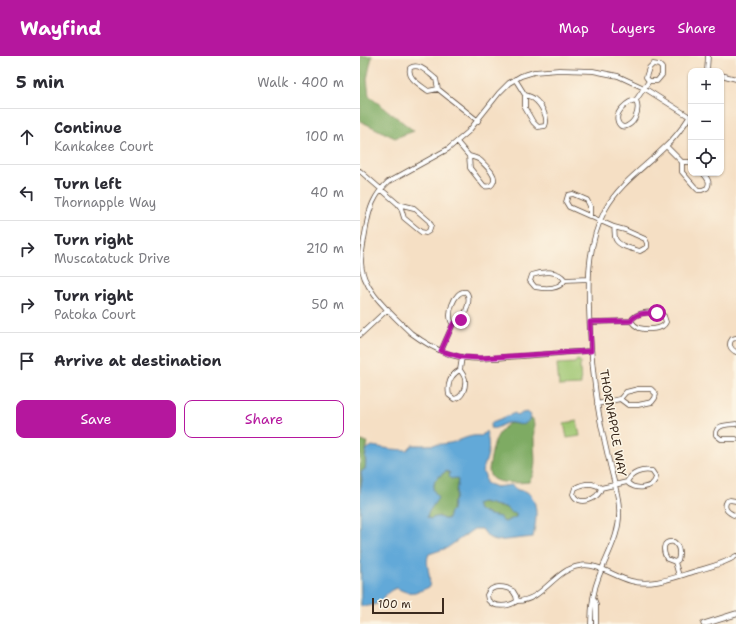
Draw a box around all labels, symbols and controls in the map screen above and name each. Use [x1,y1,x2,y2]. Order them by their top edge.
text: Wayfind [20,16,101,41]
text: Map [559,19,589,37]
text: Layers [611,19,655,37]
text: Share [677,19,716,37]
map controls [688,68,724,176]
button: + [688,68,724,104]
text: 5 min [16,71,64,93]
text: Walk · 400 m [257,74,344,91]
button: − [688,104,724,140]
text: Continue [54,118,122,138]
icon: ahead [16,126,38,148]
text: 100 m [305,128,344,145]
text: Kankakee Court [54,138,154,155]
button: locate [688,140,724,176]
text: Turn left [54,174,122,194]
icon: left [16,182,38,204]
text: 40 m [310,184,344,201]
text: Thornapple Way [54,194,156,211]
text: Turn right [54,230,134,250]
icon: right [16,238,38,260]
text: 210 m [306,240,344,257]
text: Muscatatuck Drive [54,250,170,267]
text: Turn right [54,286,134,306]
icon: right [16,294,38,316]
text: 50 m [311,296,344,313]
route start [648,304,666,322]
text: Patoka Court [54,306,136,323]
route end [452,311,470,329]
icon: arrive [16,350,38,372]
text: Arrive at destination [54,351,222,371]
street label: THORNAPPLE WAY [596,368,630,479]
button: Save [16,400,176,438]
button: Share [184,400,344,438]
scale bar [372,596,444,615]
text: 100 m [378,597,411,612]

